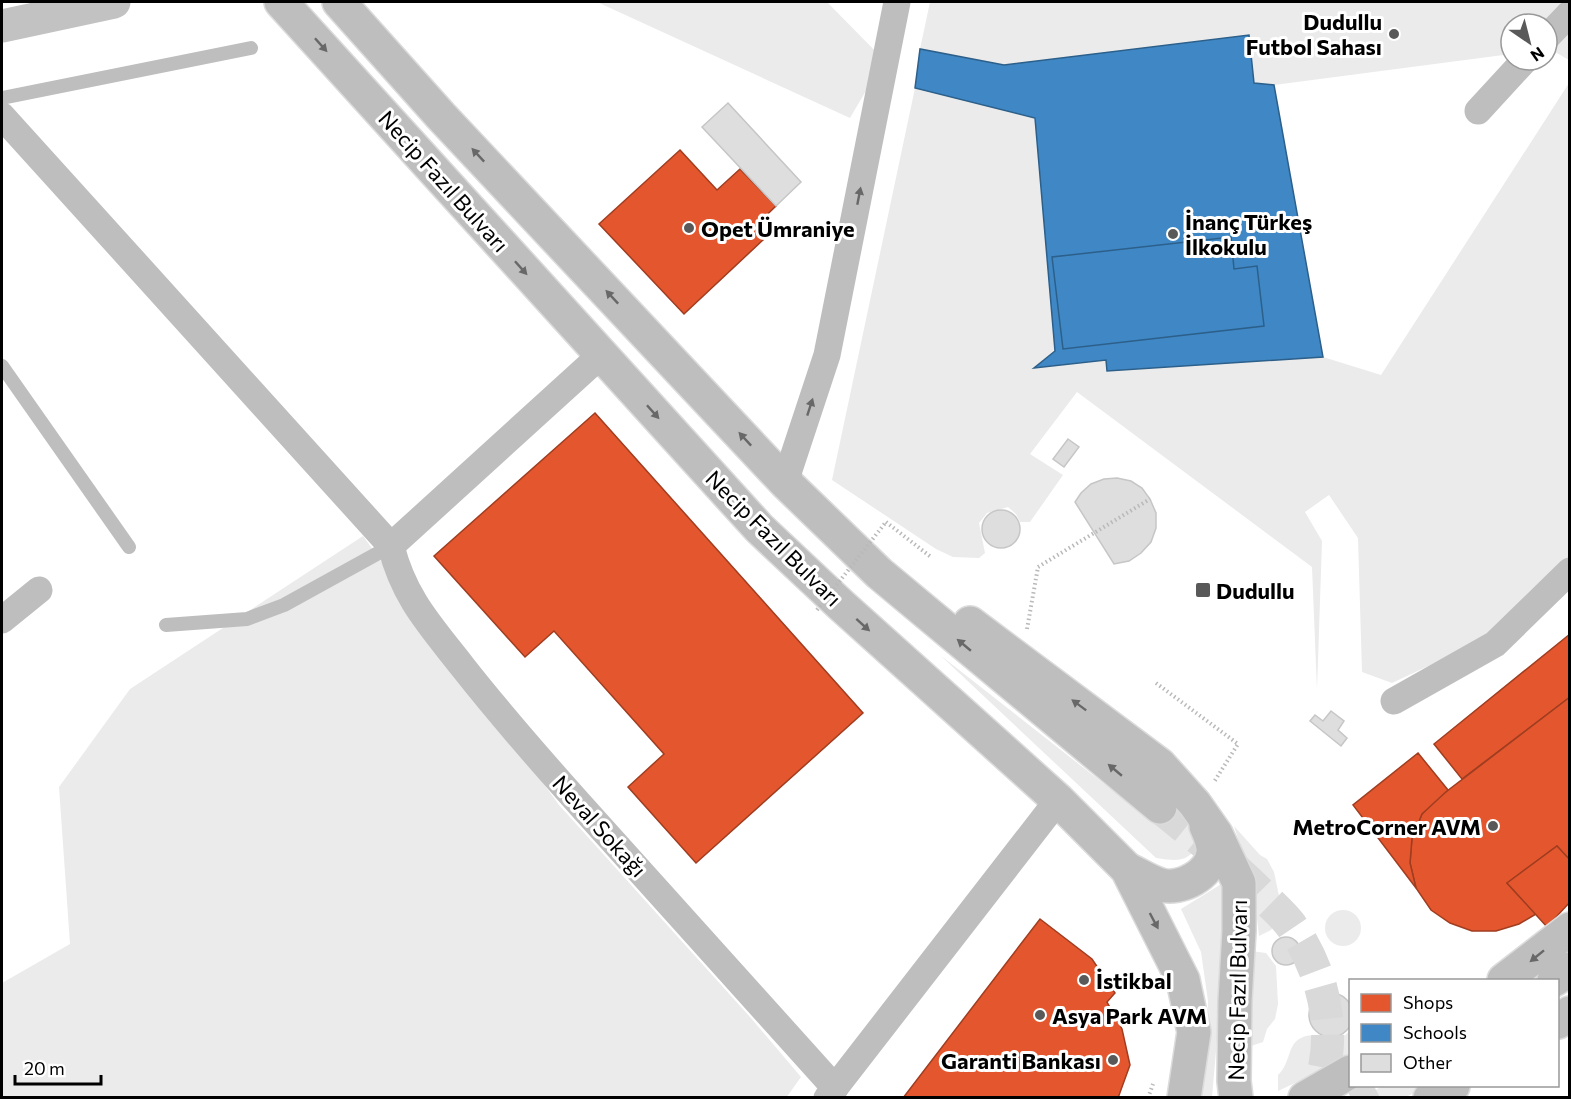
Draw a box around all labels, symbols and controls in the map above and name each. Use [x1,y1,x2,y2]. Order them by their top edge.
place label: Dudullu Futbol Sahası [1246,8,1382,60]
north arrow [1499,12,1559,72]
marker: Dudullu Futbol Sahası [1387,27,1401,41]
one-way arrow [314,37,327,52]
text: N [1528,43,1548,66]
street label: Necip Fazıl Bulvarı [373,105,515,257]
one-way arrow [471,148,485,163]
one-way arrow [855,187,864,206]
place label: İnanç Türkeş İlkokulu [1185,208,1312,260]
place label: Opet Ümraniye [701,215,855,242]
marker: Opet Ümraniye [682,221,696,235]
marker: İnanç Türkeş İlkokulu [1166,227,1180,241]
one-way arrow [514,261,528,275]
one-way arrow [605,290,619,305]
one-way arrow [806,398,816,416]
one-way arrow [645,405,659,419]
one-way arrow [738,432,752,447]
street label: Necip Fazıl Bulvarı [700,464,848,612]
place label: Dudullu [1216,577,1295,604]
marker: Dudullu [1194,581,1212,599]
one-way arrow [856,618,871,632]
one-way arrow [956,639,972,652]
one-way arrow [1072,699,1088,711]
one-way arrow [1107,764,1122,776]
street label: Neval Sokağı [547,770,653,882]
place label: MetroCorner AVM [1292,813,1481,840]
marker: MetroCorner AVM [1486,819,1500,833]
street label: Necip Fazıl Bulvarı [1222,899,1252,1081]
one-way arrow [1149,913,1159,930]
one-way arrow [1529,949,1545,962]
place label: İstikbal [1096,967,1172,994]
marker: İstikbal [1077,973,1091,987]
legend [1349,979,1559,1087]
text: Shops [1403,991,1453,1013]
place label: Asya Park AVM [1052,1002,1207,1029]
marker: Asya Park AVM [1033,1008,1047,1022]
text: Schools [1403,1021,1467,1043]
place label: Garanti Bankası [941,1047,1101,1074]
scale bar [15,1048,100,1086]
text: Other [1403,1051,1452,1073]
marker: Garanti Bankası [1106,1053,1120,1067]
text: 20 m [24,1057,65,1079]

